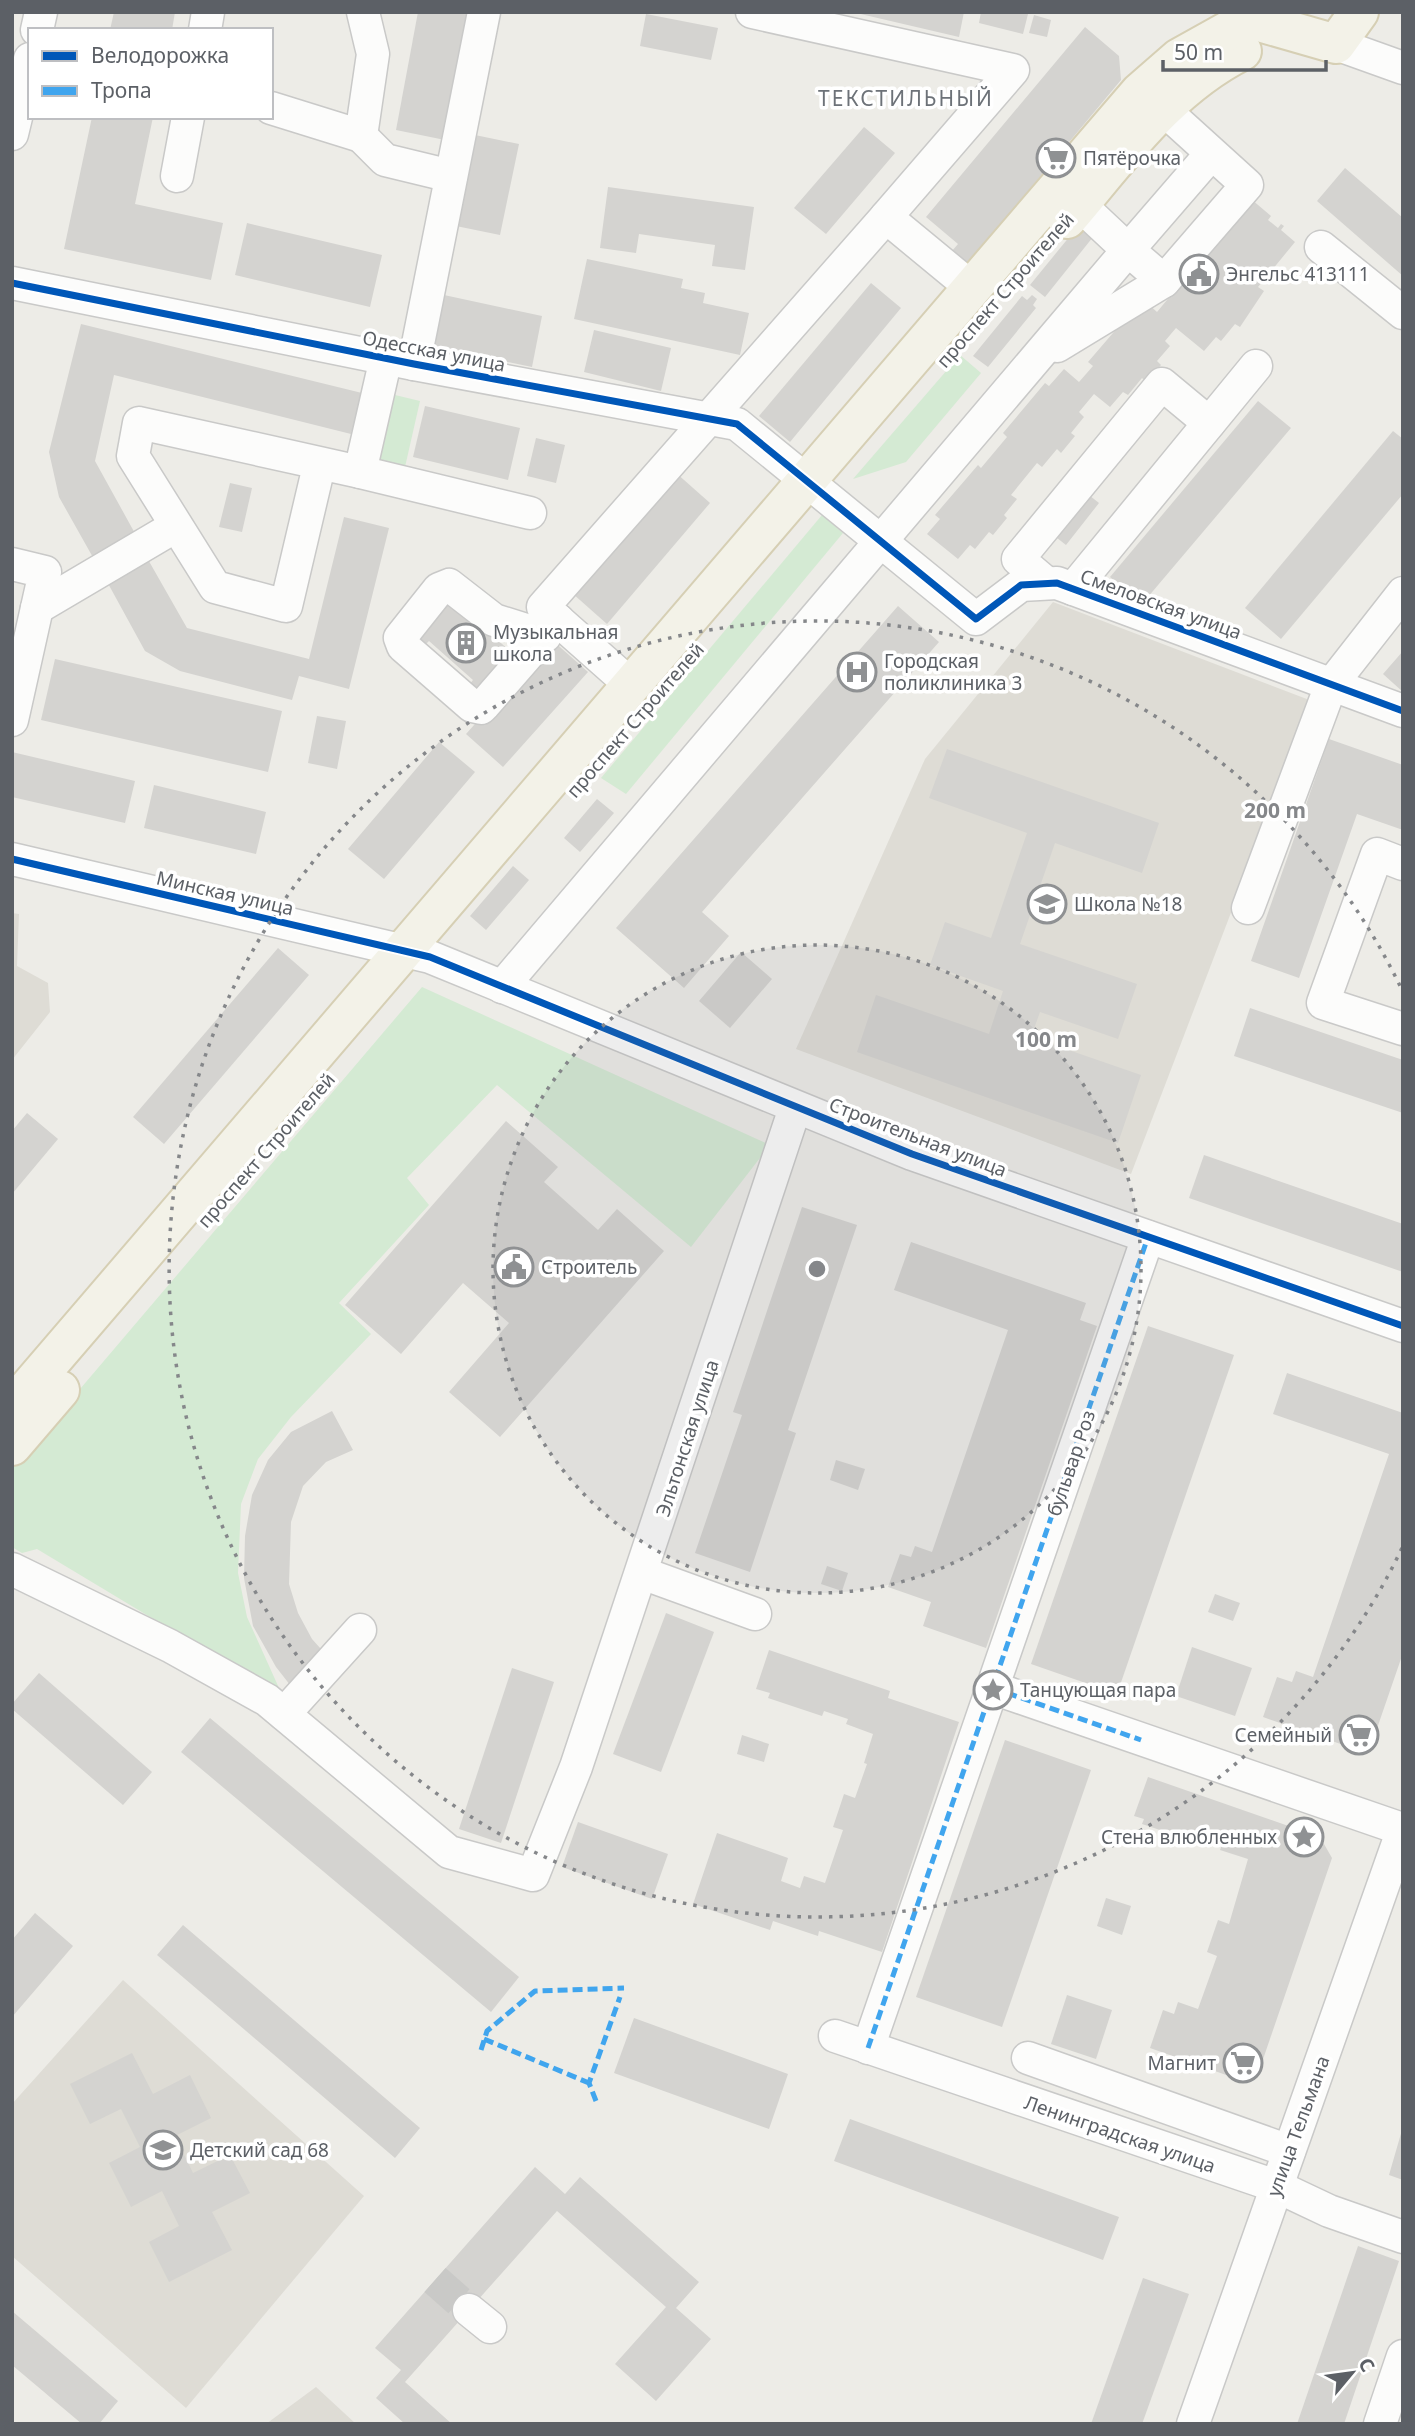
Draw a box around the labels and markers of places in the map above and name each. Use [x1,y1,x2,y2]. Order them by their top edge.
supermarket icon: Пятёрочка [1035,137,1077,179]
place label: Пятёрочка [1083,145,1181,171]
public building icon: Энгельс 413111 [1178,253,1220,295]
place label: Энгельс 413111 [1226,261,1370,287]
place label: Музыкальная школа [493,619,619,667]
building icon: Музыкальная школа [445,622,487,664]
place label: Городская поликлиника 3 [884,648,1022,696]
hospital icon: Городская поликлиника 3 [836,651,878,693]
school or university icon: Школа №18 [1026,883,1068,925]
place label: Школа №18 [1074,891,1182,917]
public building icon: Строитель [493,1246,535,1288]
place label: Строитель [541,1254,637,1280]
centre of rings [805,1257,829,1281]
place icon: Танцующая пара [972,1669,1014,1711]
place label: Танцующая пара [1020,1677,1176,1703]
supermarket icon: Семейный [1338,1714,1380,1756]
place label: Семейный [1235,1722,1332,1748]
place icon: Стена влюбленных [1283,1816,1325,1858]
place label: Стена влюбленных [1101,1824,1277,1850]
supermarket icon: Магнит [1222,2042,1264,2084]
place label: Магнит [1148,2050,1216,2076]
school or university icon: Детский сад 68 [142,2129,184,2171]
place label: Детский сад 68 [190,2137,329,2163]

